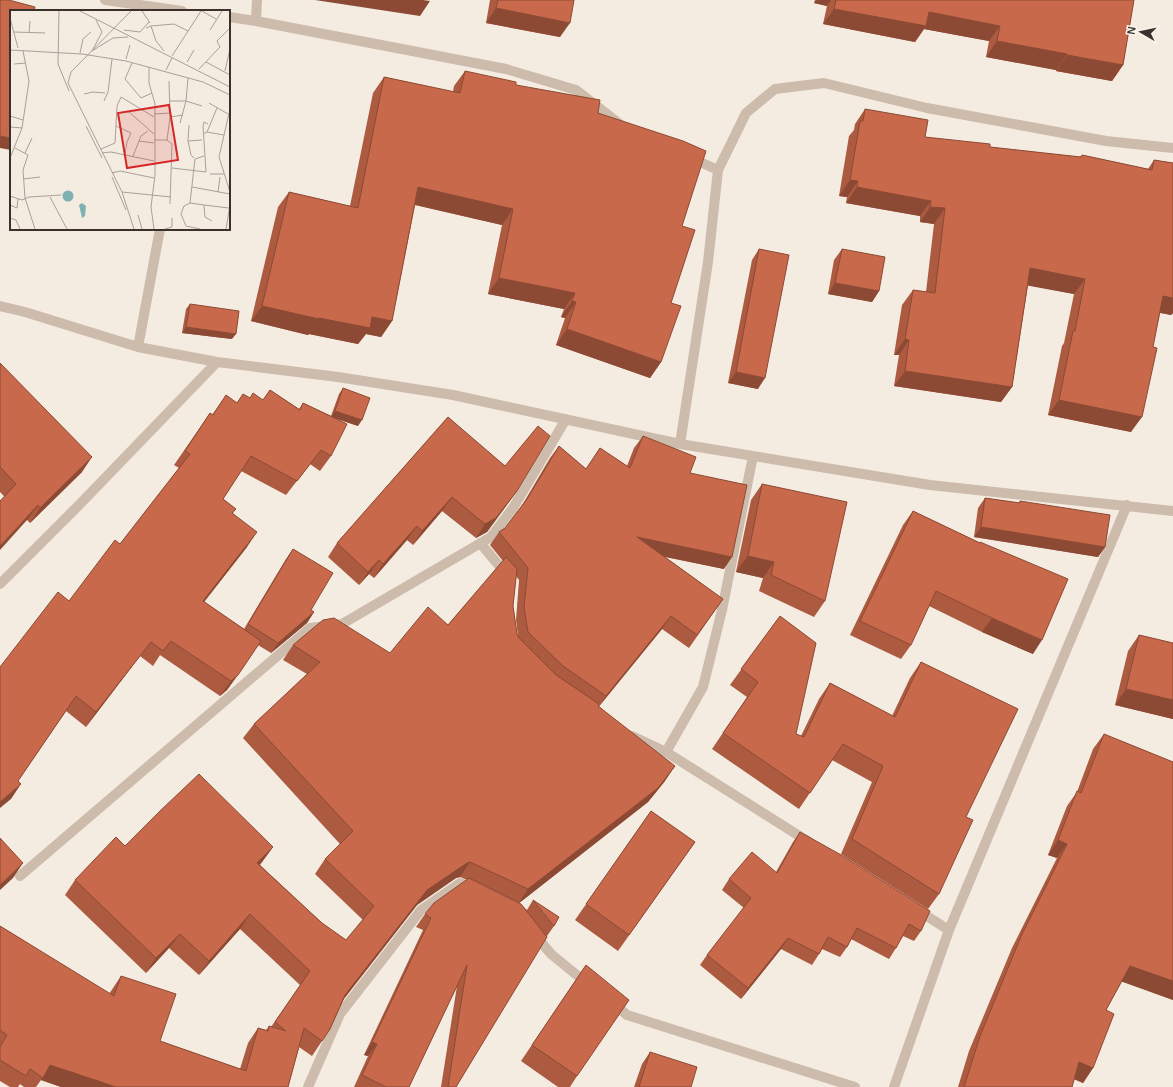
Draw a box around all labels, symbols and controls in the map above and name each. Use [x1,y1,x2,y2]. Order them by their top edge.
inset map [10,10,230,230]
north arrow [1121,12,1161,52]
text: N [1125,26,1138,35]

